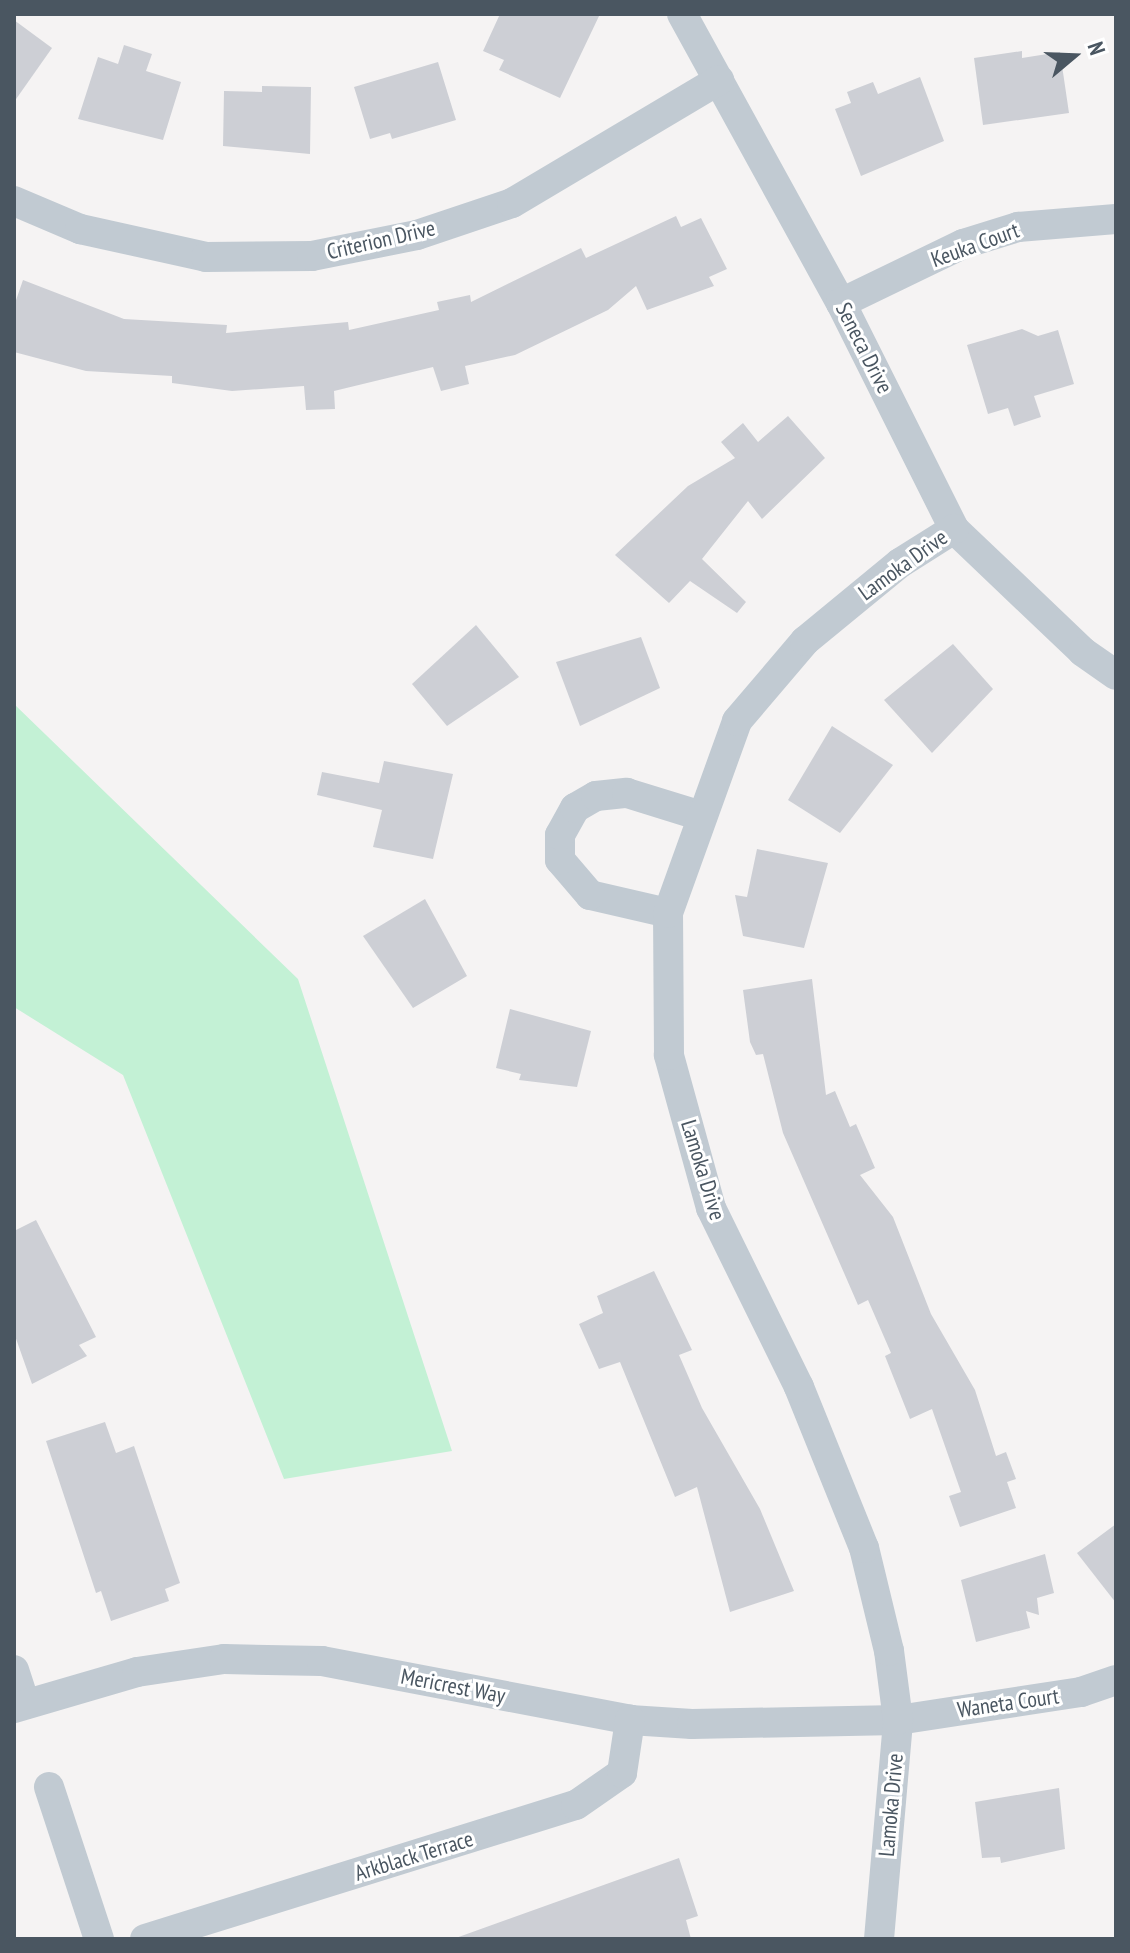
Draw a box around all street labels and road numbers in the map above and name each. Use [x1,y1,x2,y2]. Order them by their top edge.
street label: Criterion Drive [324,215,438,265]
street label: Keuka Court [927,217,1023,273]
street label: Seneca Drive [830,298,898,398]
street label: Lamoka Drive [853,524,953,606]
street label: Lamoka Drive [675,1117,731,1223]
street label: Mericrest Way [398,1663,508,1709]
street label: Waneta Court [956,1683,1060,1723]
street label: Lamoka Drive [873,1752,909,1858]
street label: Arkblack Terrace [351,1825,477,1887]

